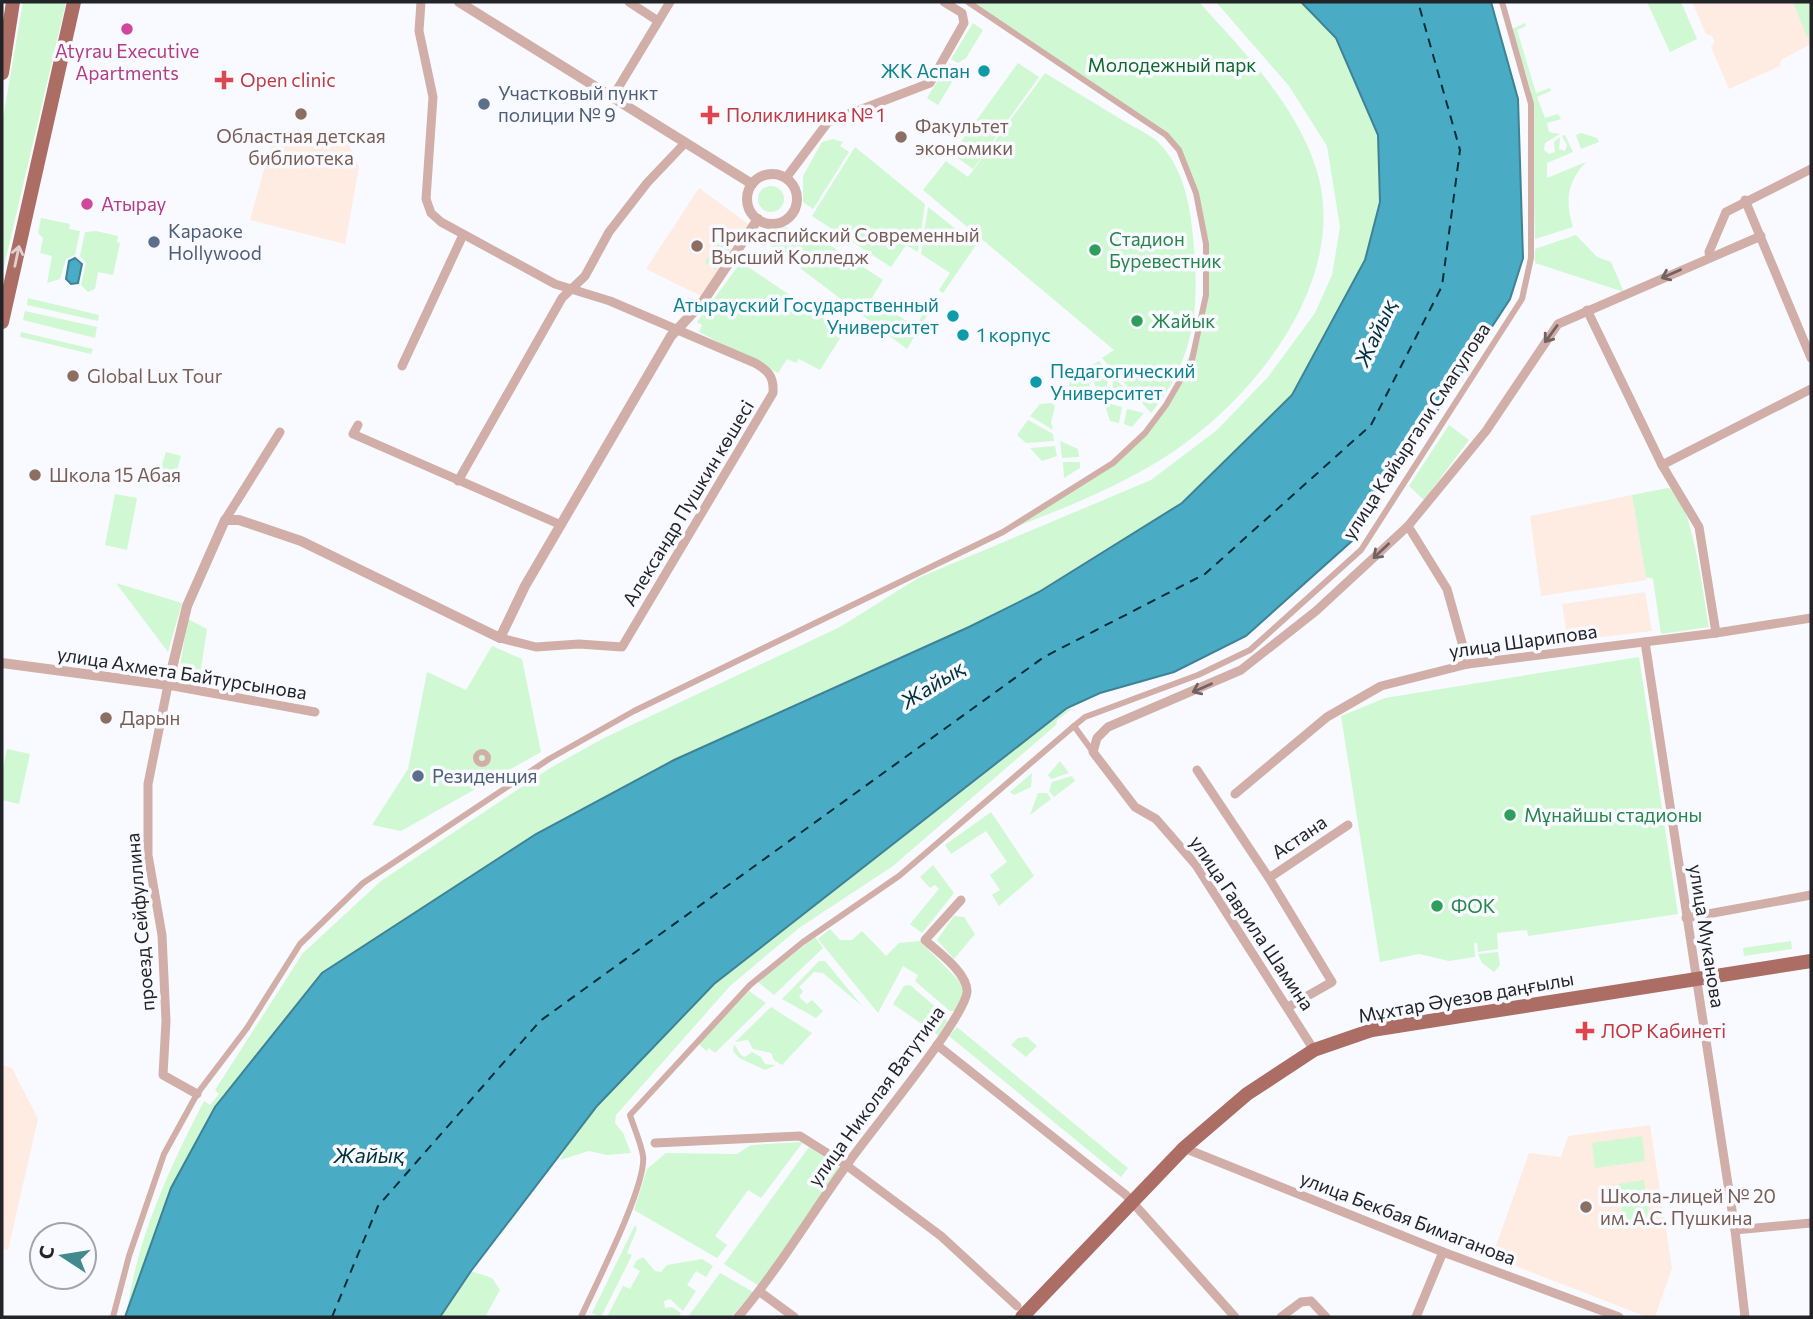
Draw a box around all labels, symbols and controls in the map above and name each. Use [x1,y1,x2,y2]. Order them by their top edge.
marker: Atyrau Executive Apartments [119,21,135,37]
place label: Atyrau Executive Apartments [55,39,199,84]
park label: Молодежный парк [1088,53,1256,76]
place label: ЖК Аспан [880,59,970,82]
marker: ЖК Аспан [976,63,992,79]
place label: Open clinic [240,68,336,91]
marker: Open clinic [214,70,234,90]
place label: Участковый пункт полиции № 9 [498,81,658,126]
marker: Участковый пункт полиции № 9 [476,96,492,112]
place label: Поликлиника № 1 [726,103,885,126]
marker: Поликлиника № 1 [700,105,720,125]
marker: Областная детская библиотека [293,106,309,122]
place label: Факультет экономики [915,114,1013,159]
place label: Областная детская библиотека [216,124,386,169]
marker: Факультет экономики [893,129,909,145]
place label: Атырау [101,192,167,215]
marker: Атырау [79,196,95,212]
place label: Караоке Hollywood [168,219,262,264]
place label: Прикаспийский Современный Высший Колледж [711,223,980,268]
place label: Стадион Буревестник [1109,227,1222,272]
marker: Караоке Hollywood [146,234,162,250]
marker: Прикаспийский Современный Высший Колледж [689,238,705,254]
marker: Стадион Буревестник [1087,242,1103,258]
one-way arrow [10,245,24,268]
one-way arrow [1661,268,1682,281]
place label: Атырауский Государственный Университет [673,293,939,338]
water label: Жайық [1348,294,1401,371]
marker: Атырауский Государственный Университет [945,308,961,324]
place label: Жайык [1151,309,1215,332]
marker: Жайык [1129,313,1145,329]
street label: улица Кайыргали Смагулова [1337,318,1494,543]
place label: 1 корпус [977,323,1051,346]
one-way arrow [1544,324,1559,343]
marker: 1 корпус [955,327,971,343]
place label: Педагогический Университет [1050,359,1195,404]
place label: Global Lux Tour [87,364,223,387]
marker: Global Lux Tour [65,368,81,384]
marker: Педагогический Университет [1028,374,1044,390]
street label: Александр Пушкин көшесі [617,396,758,610]
place label: Школа 15 Абая [49,463,181,486]
marker: Школа 15 Абая [27,467,43,483]
one-way arrow [1373,542,1390,559]
street label: улица Шарипова [1447,619,1599,662]
street label: улица Ахмета Байтурсынова [56,641,309,704]
water label: Жайық [894,654,969,714]
one-way arrow [1192,682,1213,695]
place label: Дарын [120,706,180,729]
marker: Дарын [98,710,114,726]
place label: Резиденция [432,764,538,787]
marker: Резиденция [410,768,426,784]
place label: Мұнайшы стадионы [1524,803,1702,826]
marker: Мұнайшы стадионы [1502,807,1518,823]
street label: Астана [1267,810,1331,863]
street label: улица Гаврила Шамина [1185,831,1320,1015]
street label: проезд Сейфуллина [120,832,159,1012]
street label: улица Муканова [1685,862,1730,1009]
place label: ФОК [1451,894,1496,917]
marker: ФОК [1429,898,1445,914]
street label: Мұхтар Әуезов даңғылы [1356,966,1576,1027]
street label: улица Николая Ватутина [802,1001,949,1190]
place label: ЛОР Кабинетi [1601,1019,1726,1042]
marker: ЛОР Кабинетi [1575,1021,1595,1041]
water label: Жайық [332,1142,405,1167]
street label: улица Бекбая Бимаганова [1297,1166,1519,1269]
place label: Школа-лицей № 20 им. А.С. Пушкина [1600,1184,1776,1229]
marker: Школа-лицей № 20 им. А.С. Пушкина [1578,1199,1594,1215]
north arrow [28,1221,98,1291]
text: С [33,1244,58,1261]

